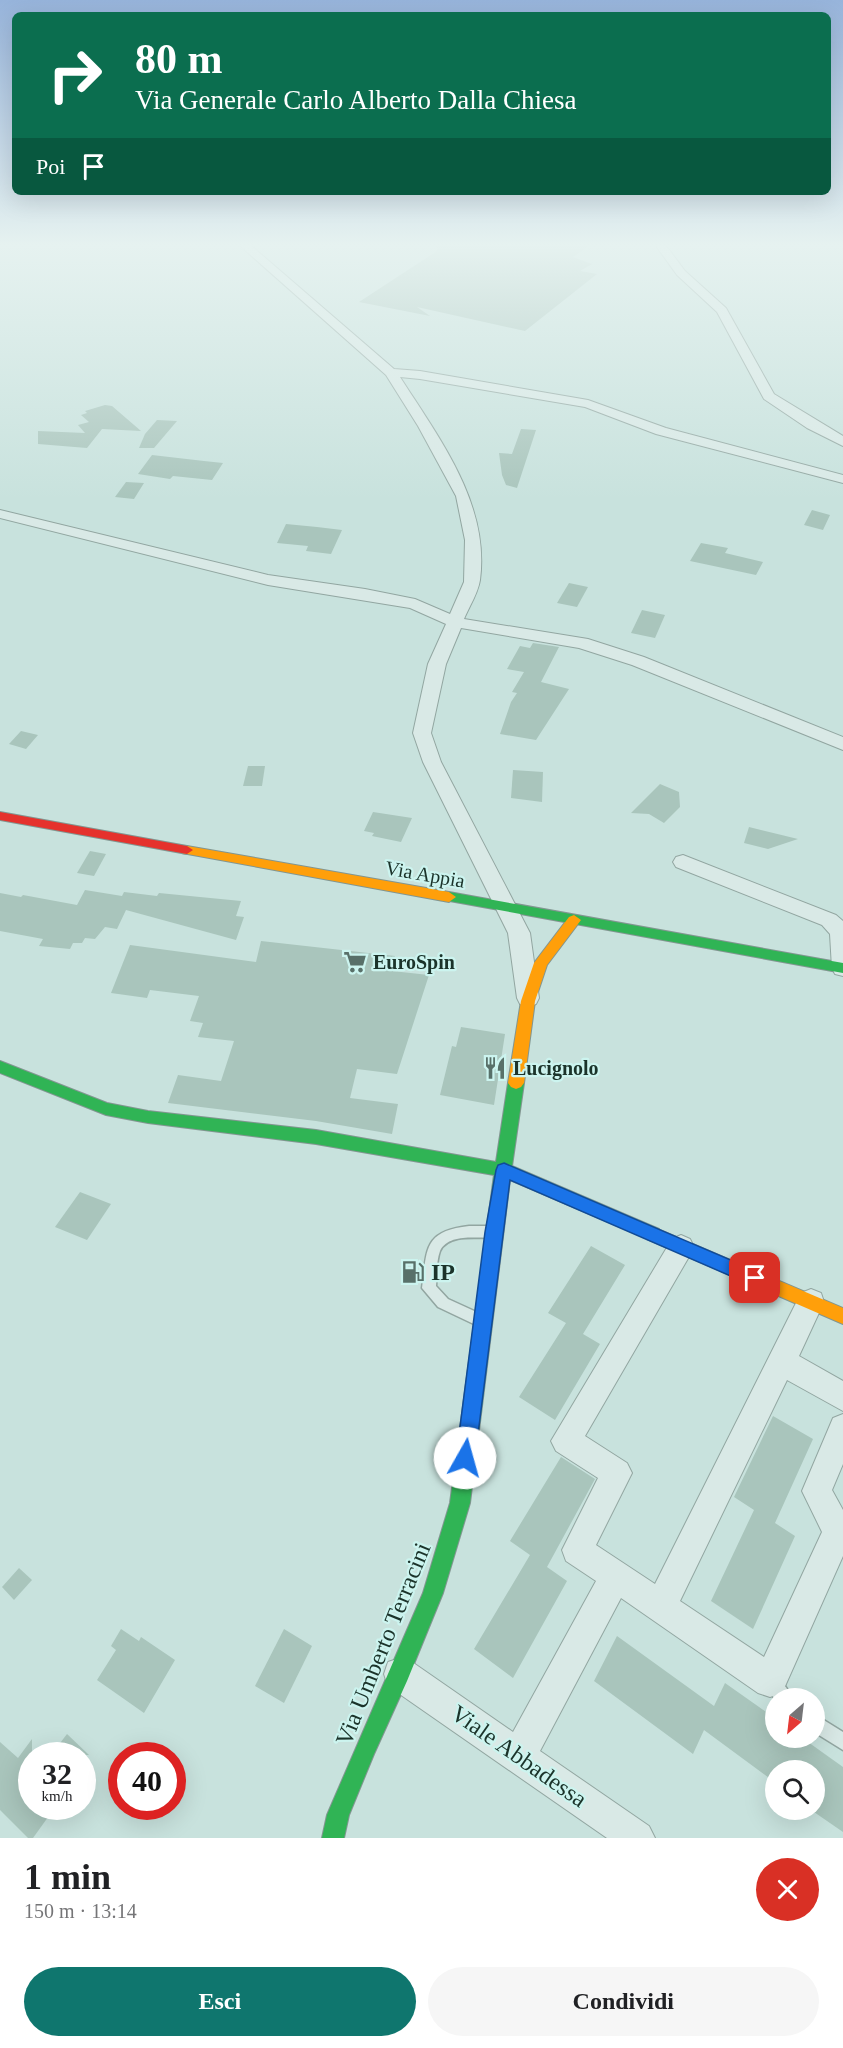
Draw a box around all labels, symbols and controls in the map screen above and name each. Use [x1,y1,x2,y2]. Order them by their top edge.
icon: right [36,36,114,114]
text: 80 m [135,36,223,82]
text: Via Generale Carlo Alberto Dalla Chiesa [135,85,576,115]
icon: arrive [77,150,110,183]
text: Poi [36,154,65,179]
street label: Via Appia [383,856,467,893]
supermarket icon: EuroSpin [342,949,368,975]
place label: EuroSpin [373,951,455,974]
restaurant icon: Lucignolo [482,1055,508,1081]
place label: Lucignolo [513,1057,599,1080]
pin [729,1252,780,1303]
fuel station icon: IP [400,1259,426,1285]
place label: IP [431,1259,455,1285]
icon: arrive [738,1261,771,1294]
position arrow [433,1426,497,1490]
street label: Via Umberto Terracini [330,1539,436,1749]
north arrow [765,1688,825,1748]
map controls [765,1688,825,1820]
street label: Viale Abbadessa [446,1700,592,1812]
speed limit sign: 40 [108,1742,186,1820]
text: 32 [42,1757,72,1790]
button: search [765,1760,825,1820]
text: km/h [42,1788,72,1804]
text: 1 min [24,1857,111,1897]
button: close [756,1858,819,1921]
text: 150 m · 13:14 [24,1900,137,1922]
button: Esci [24,1967,416,2036]
button: Condividi [428,1967,819,2036]

